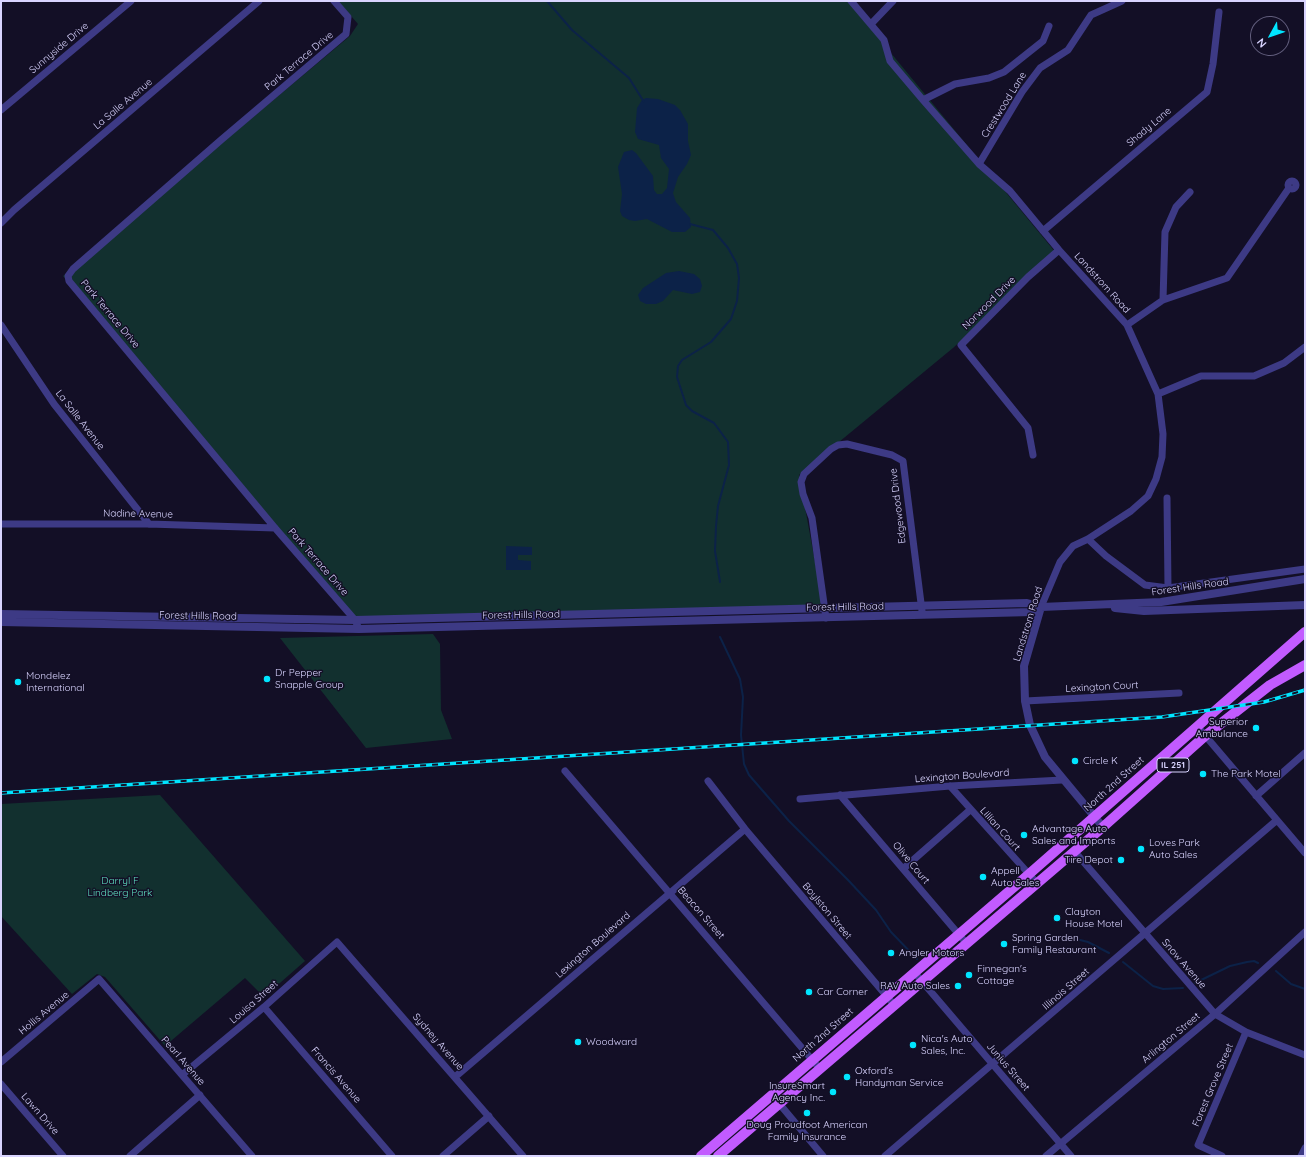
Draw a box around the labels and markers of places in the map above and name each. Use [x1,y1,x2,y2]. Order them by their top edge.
place label: Dr Pepper Snapple Group [275,667,344,690]
place label: Mondelez International [26,670,85,694]
marker: Dr Pepper Snapple Group [262,674,272,684]
marker: Mondelez International [13,677,23,687]
place label: Superior Ambulance [1196,716,1248,740]
marker: Superior Ambulance [1251,723,1261,733]
place label: Circle K [1083,755,1118,767]
marker: Circle K [1070,756,1080,766]
place label: The Park Motel [1211,768,1281,780]
marker: The Park Motel [1198,769,1208,779]
place label: Advantage Auto Sales and Imports [1032,823,1115,846]
marker: Advantage Auto Sales and Imports [1019,830,1029,840]
place label: Loves Park Auto Sales [1149,837,1200,860]
marker: Loves Park Auto Sales [1136,844,1146,854]
place label: Tire Depot [1064,854,1113,866]
marker: Tire Depot [1116,855,1126,865]
place label: Appell Auto Sales [991,865,1039,888]
marker: Appell Auto Sales [978,872,988,882]
place label: Clayton House Motel [1065,906,1123,930]
marker: Clayton House Motel [1052,913,1062,923]
place label: Spring Garden Family Restaurant [1012,932,1096,956]
marker: Spring Garden Family Restaurant [999,939,1009,949]
place label: Angler Motors [899,947,964,959]
marker: Angler Motors [886,948,896,958]
place label: Finnegan's Cottage [977,963,1027,986]
marker: Finnegan's Cottage [964,970,974,980]
place label: RAV Auto Sales [880,980,950,992]
marker: RAV Auto Sales [953,981,963,991]
place label: Car Corner [817,986,868,998]
marker: Car Corner [804,987,814,997]
place label: Nica's Auto Sales, Inc. [921,1033,972,1056]
place label: Woodward [586,1036,637,1048]
marker: Woodward [573,1037,583,1047]
marker: Nica's Auto Sales, Inc. [908,1040,918,1050]
place label: Oxford's Handyman Service [855,1065,943,1088]
marker: Oxford's Handyman Service [842,1072,852,1082]
place label: InsureSmart Agency Inc. [769,1080,825,1104]
marker: InsureSmart Agency Inc. [828,1087,838,1097]
marker: Doug Proudfoot American Family Insurance [802,1108,812,1118]
place label: Doug Proudfoot American Family Insurance [747,1119,867,1142]

